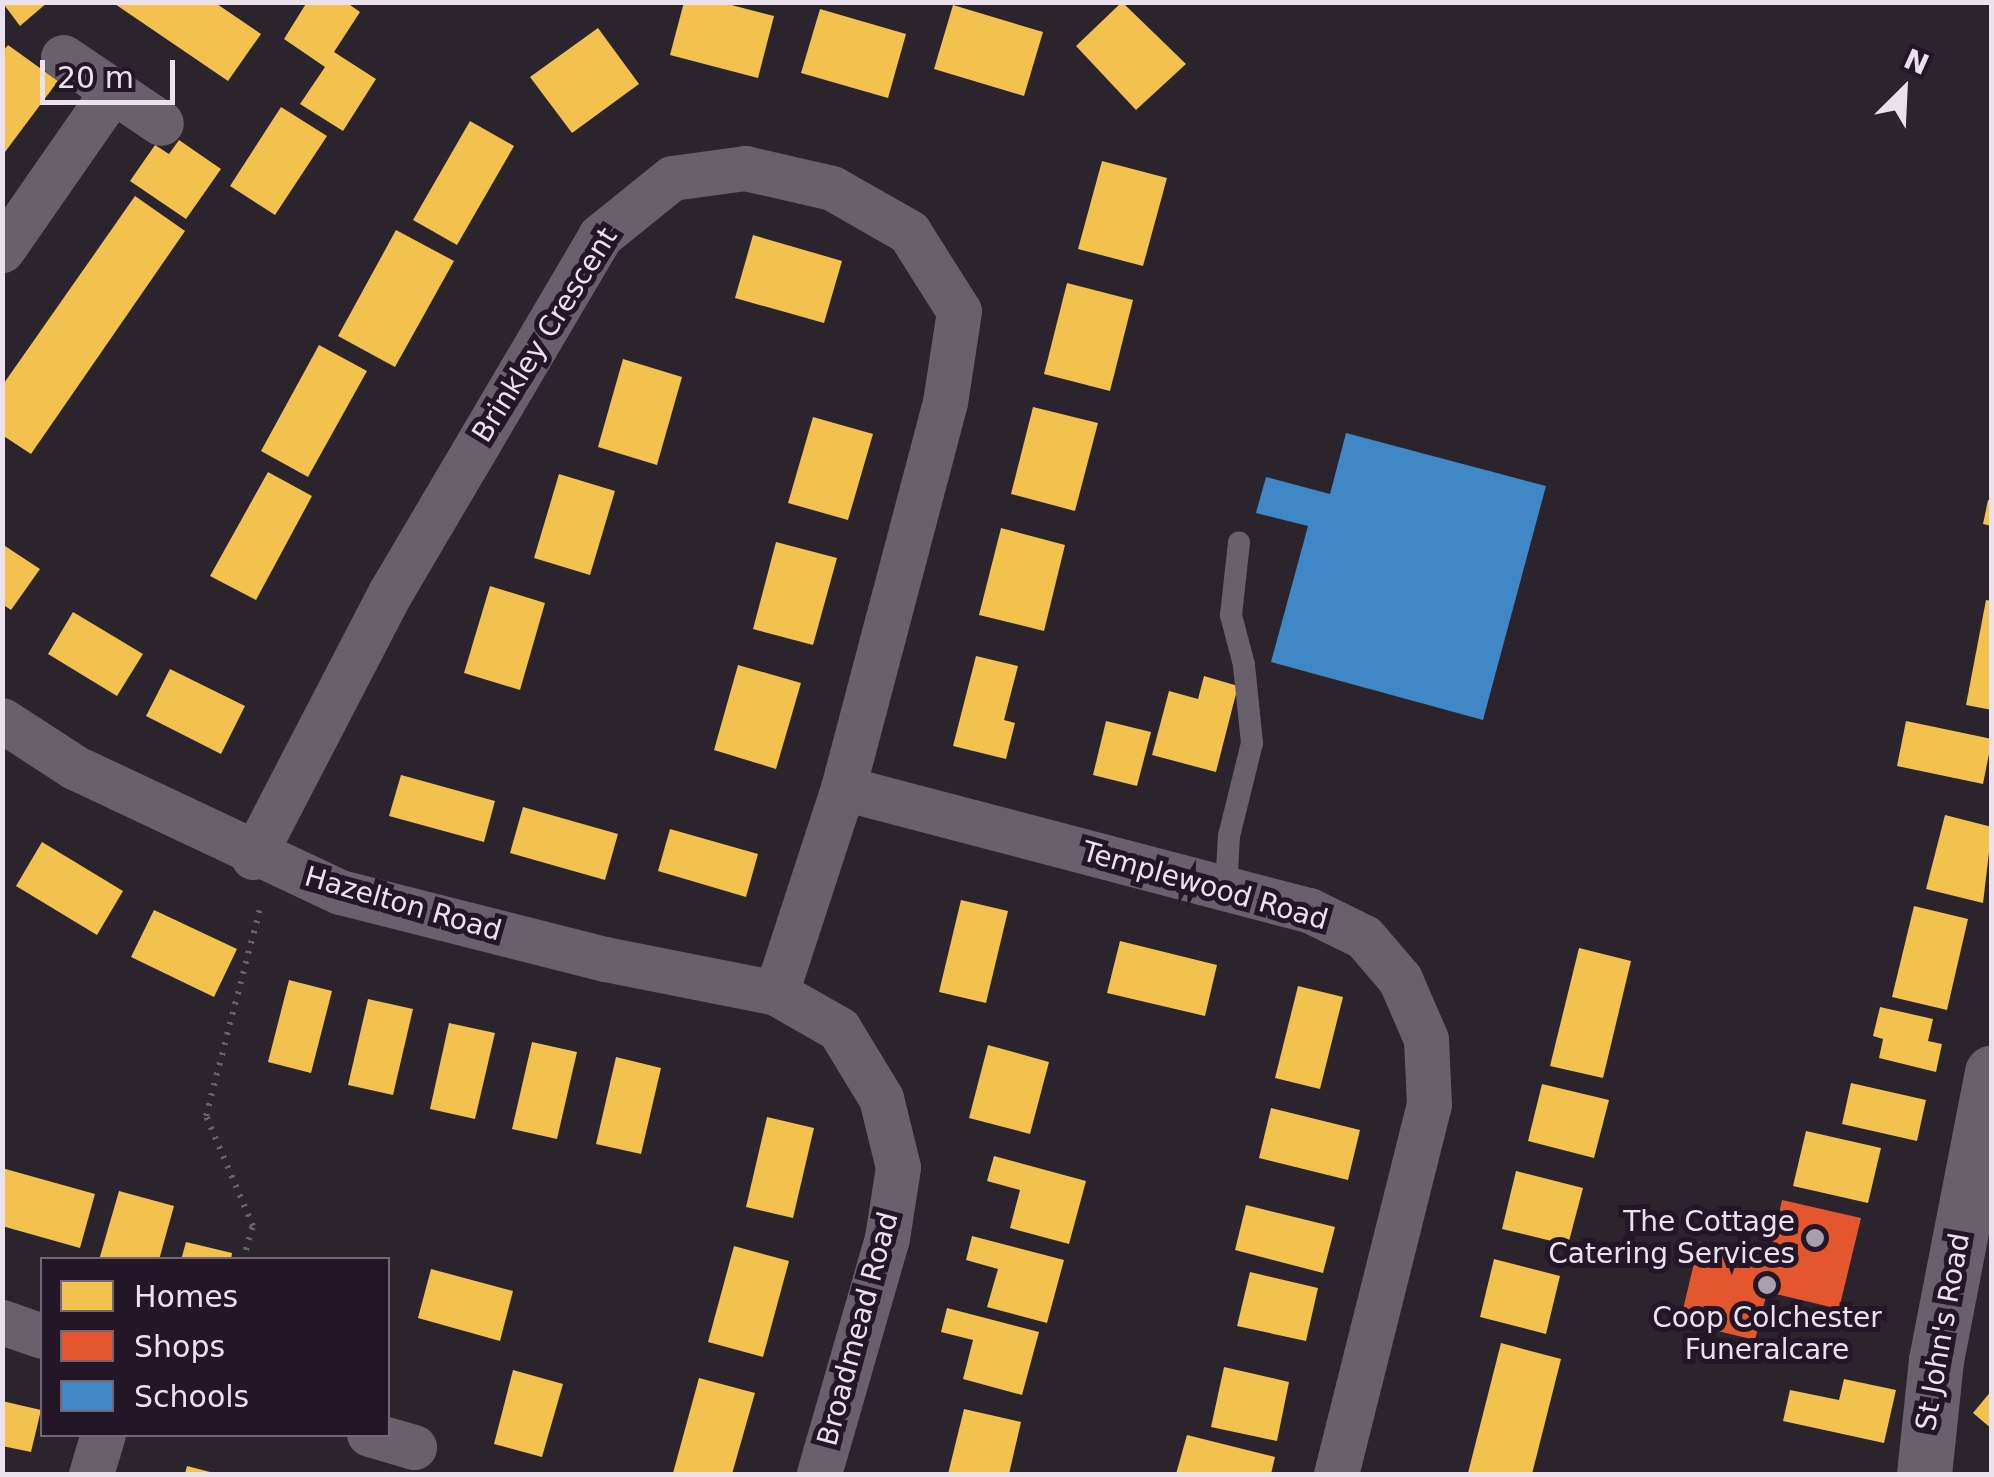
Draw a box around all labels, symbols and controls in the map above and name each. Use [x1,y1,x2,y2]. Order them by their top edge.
scale bar [45,40,180,102]
north arrow [1854,40,1954,140]
text: N [1899,42,1934,82]
text: 20 m [57,60,134,95]
street label: Brinkley Crescent [465,222,625,448]
street label: Templewood Road [1078,835,1332,937]
street label: Hazelton Road [301,860,505,948]
place label: The Cottage Catering Services [1548,1205,1795,1271]
street label: Broadmead Road [811,1208,905,1450]
marker: The Cottage Catering Services [1804,1227,1826,1249]
street label: St John's Road [1909,1231,1977,1433]
legend [40,1257,390,1437]
marker: Coop Colchester Funeralcare [1756,1274,1778,1296]
text: Homes [134,1279,238,1314]
place label: Coop Colchester Funeralcare [1652,1301,1882,1367]
text: Shops [134,1329,225,1364]
text: Schools [134,1379,249,1414]

